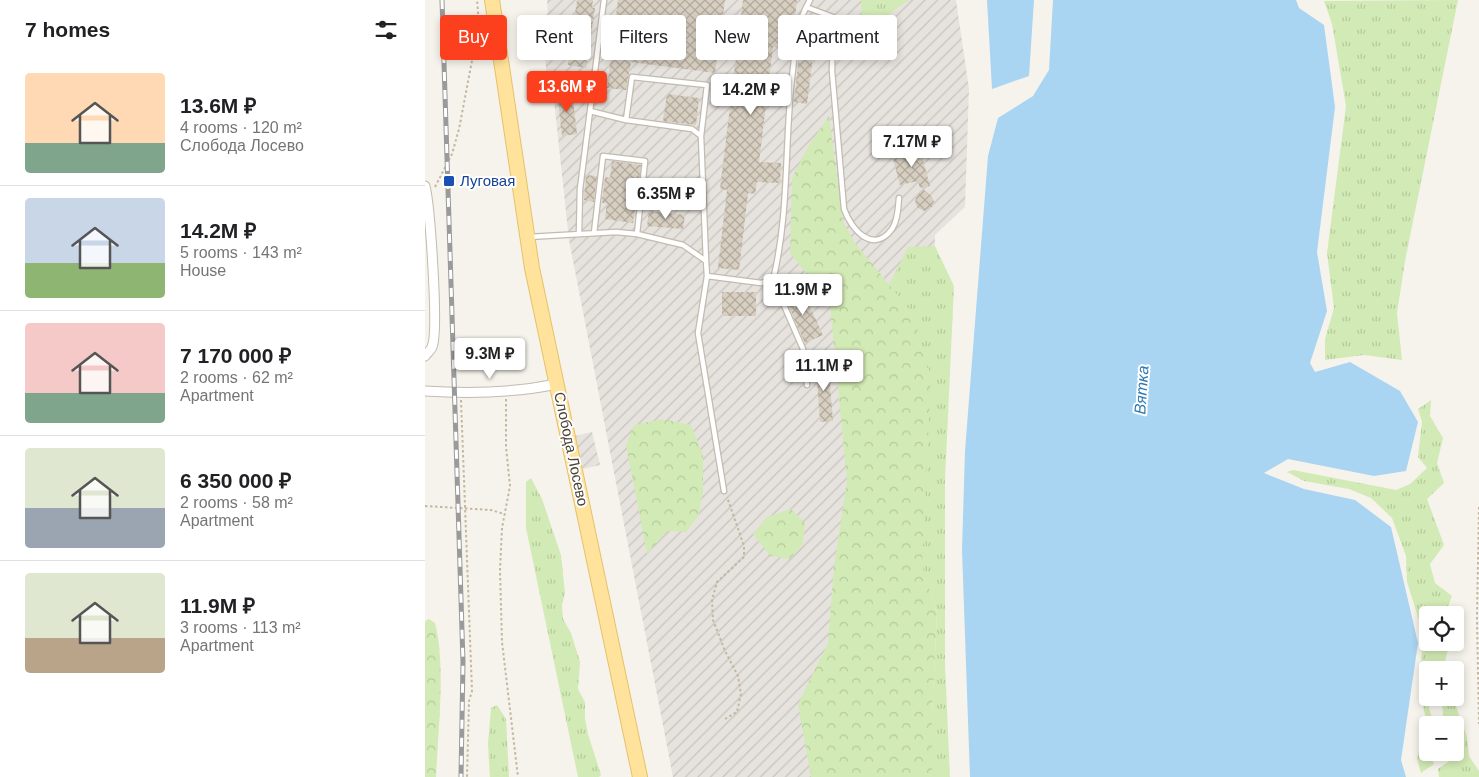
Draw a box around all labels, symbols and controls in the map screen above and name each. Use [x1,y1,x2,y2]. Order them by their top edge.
chip: Buy [440,15,507,60]
chip: Rent [517,15,591,60]
chip: Filters [601,15,686,60]
chip: New [696,15,768,60]
chip: Apartment [778,15,897,60]
icon: filters [372,16,400,44]
text: 7 homes [25,18,110,41]
pin: 13.6M ₽ [521,70,613,113]
pin: 14.2M ₽ [705,74,797,116]
text: 13.6M ₽ [538,78,596,95]
text: 14.2M ₽ [722,81,780,98]
icon: home [65,93,125,153]
text: 13.6M ₽ [180,94,256,117]
text: 4 rooms · 120 m² [180,119,302,136]
pin: 7.17M ₽ [866,126,958,168]
text: 7.17M ₽ [883,133,941,150]
text: Слобода Лосево [180,137,304,154]
place label: Луговая [460,172,515,189]
marker: Луговая [442,174,456,188]
pin: 6.35M ₽ [620,178,712,220]
text: 6.35M ₽ [637,185,695,202]
icon: home [65,218,125,278]
text: 14.2M ₽ [180,219,256,242]
text: 5 rooms · 143 m² [180,244,302,261]
text: House [180,262,226,279]
pin: 11.9M ₽ [757,274,849,316]
text: 11.9M ₽ [774,281,832,298]
pin: 9.3M ₽ [449,338,531,380]
icon: home [65,343,125,403]
text: 7 170 000 ₽ [180,344,291,367]
text: 9.3M ₽ [465,345,515,362]
pin: 11.1M ₽ [778,350,870,392]
text: 11.1M ₽ [795,357,853,374]
water label: Вятка [1131,365,1152,415]
text: 2 rooms · 62 m² [180,369,293,386]
text: Apartment [180,387,254,404]
street label: Слобода Лосево [551,390,592,507]
icon: home [65,468,125,528]
text: 6 350 000 ₽ [180,469,291,492]
text: 2 rooms · 58 m² [180,494,293,511]
text: Apartment [180,512,254,529]
icon: home [65,593,125,653]
text: 11.9M ₽ [180,594,255,617]
map controls [1419,606,1464,761]
button: locate [1419,606,1464,651]
text: 3 rooms · 113 m² [180,619,301,636]
text: Apartment [180,637,254,654]
button: + [1419,661,1464,706]
button: − [1419,716,1464,761]

